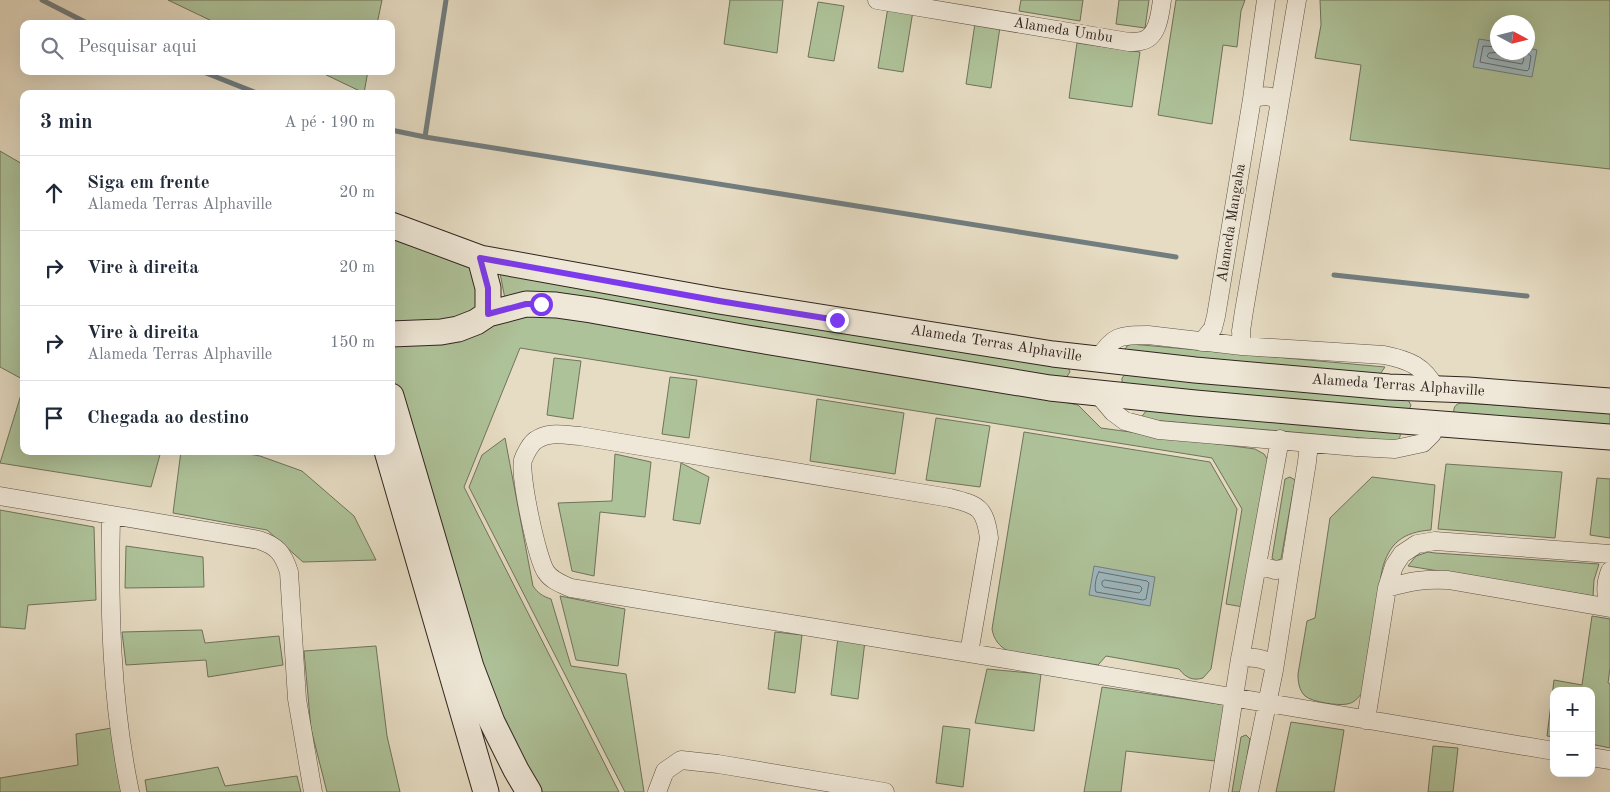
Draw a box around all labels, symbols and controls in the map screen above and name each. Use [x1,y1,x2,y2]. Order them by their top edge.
north arrow [1490,15,1535,60]
street label: Alameda Umbu [1012,16,1114,46]
search box [20,20,395,75]
icon: search [38,34,66,62]
text: Pesquisar aqui [78,38,197,57]
text: 3 min [40,112,93,133]
text: A pé · 190 m [284,115,375,131]
street label: Alameda Mangaba [1215,162,1249,283]
text: Siga em frente [87,174,210,193]
icon: ahead [40,179,68,207]
text: 20 m [339,185,375,201]
text: Alameda Terras Alphaville [87,197,272,213]
icon: right [40,254,68,282]
text: Vire à direita [87,259,199,278]
text: 20 m [339,260,375,276]
route start [530,293,553,316]
route end [826,309,849,332]
street label: Alameda Terras Alphaville [909,323,1083,365]
text: Vire à direita [87,324,199,343]
icon: right [40,329,68,357]
text: 150 m [330,335,375,351]
text: Alameda Terras Alphaville [87,347,272,363]
street label: Alameda Terras Alphaville [1311,372,1485,400]
icon: arrive [40,404,68,432]
text: Chegada ao destino [87,409,249,428]
map controls [1550,687,1595,777]
button: + [1550,687,1595,732]
button: − [1550,732,1595,777]

